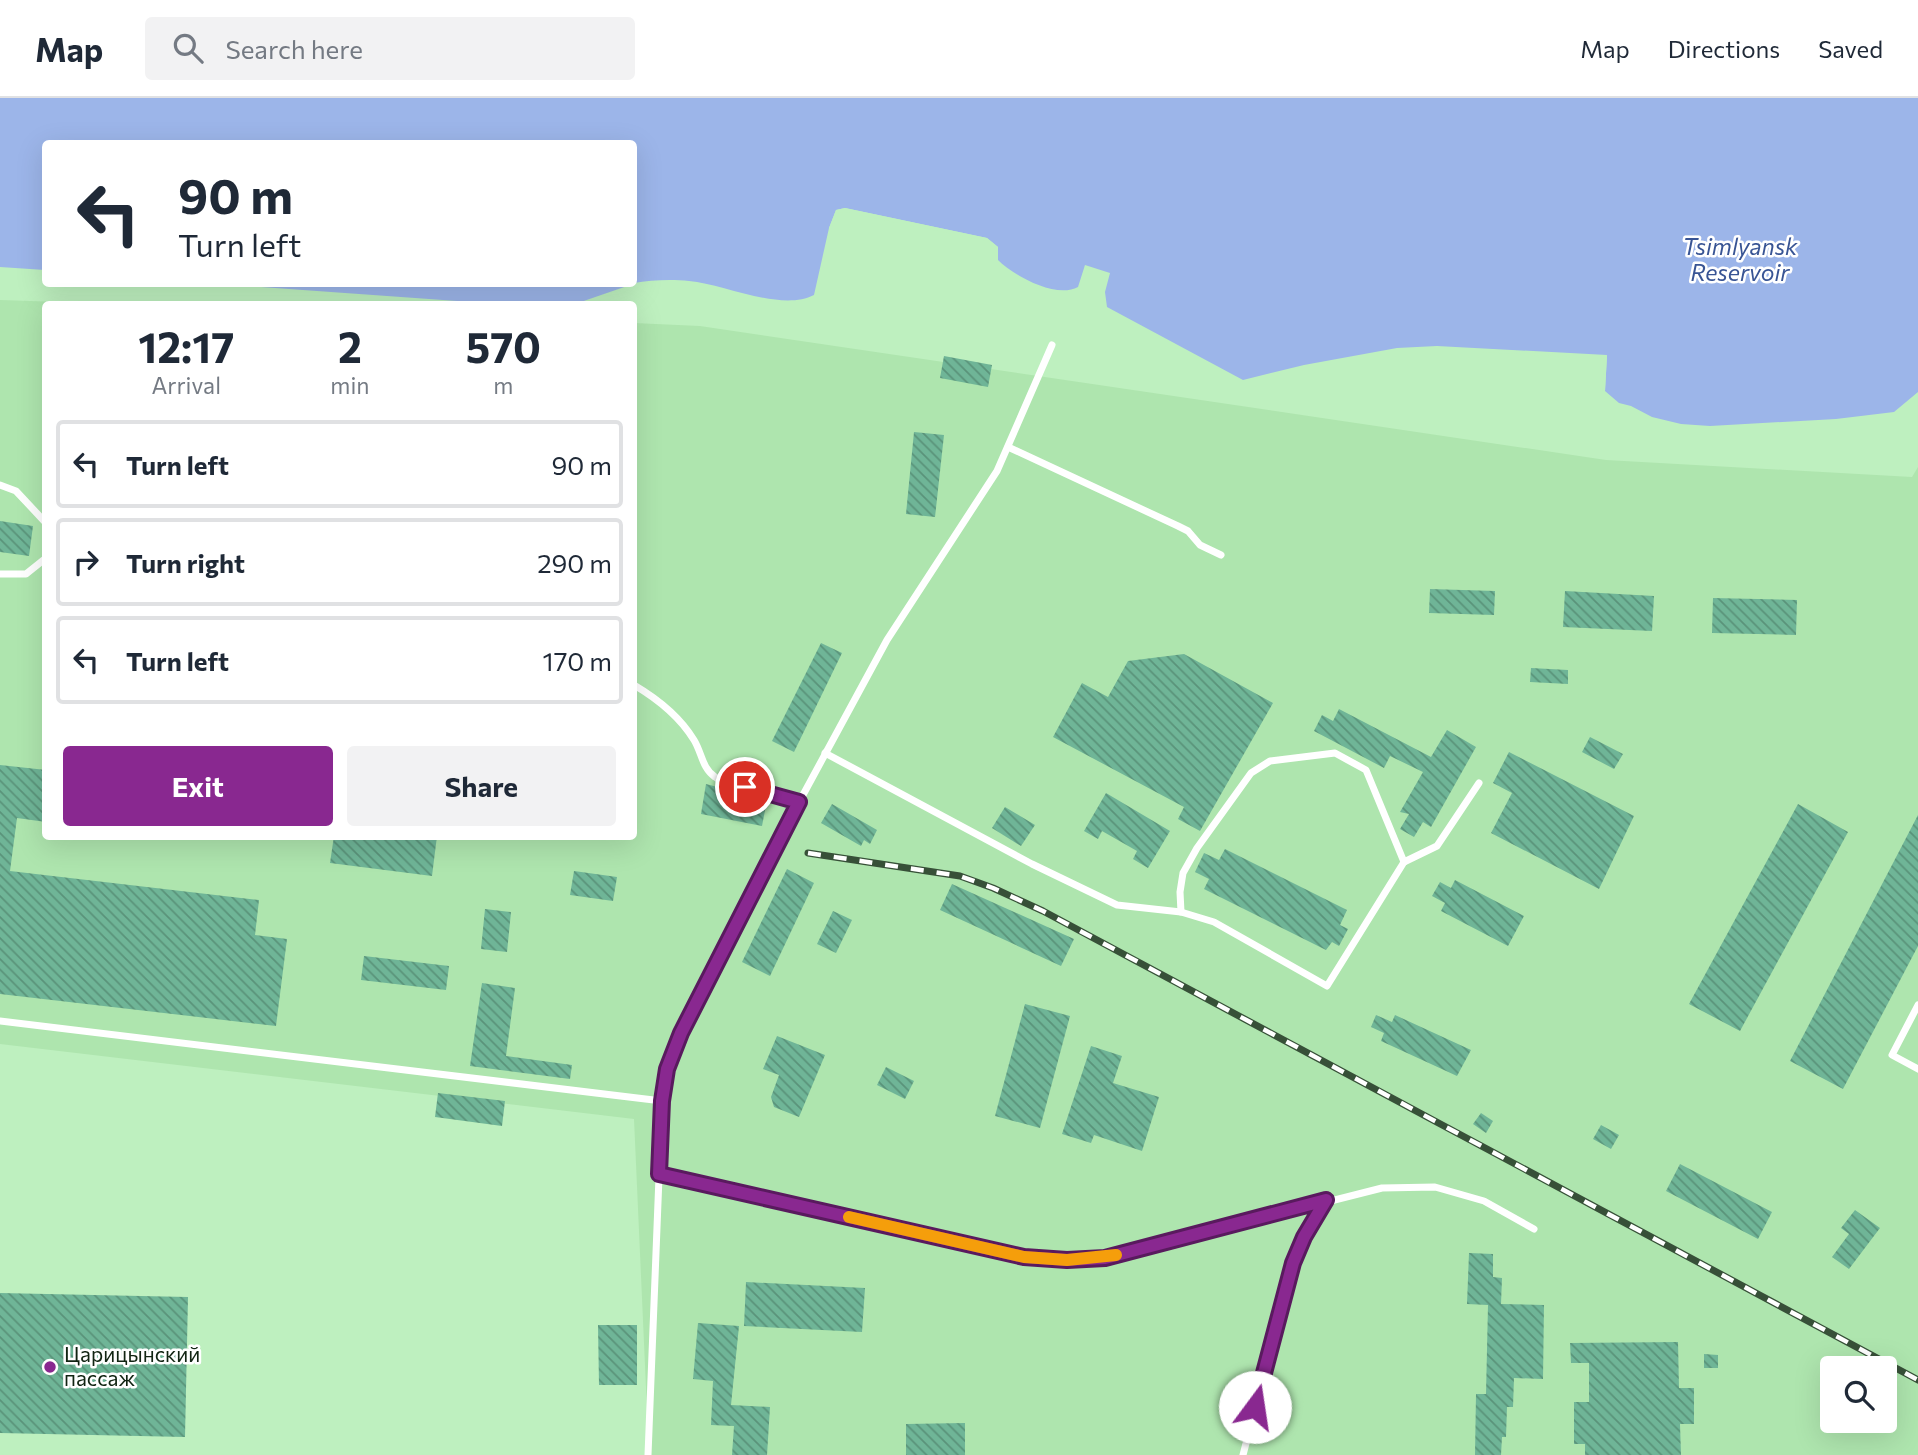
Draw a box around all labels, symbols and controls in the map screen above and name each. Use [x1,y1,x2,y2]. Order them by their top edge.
search box [145,17,635,80]
text: Map [35,28,103,69]
icon: search [169,29,207,67]
text: Search here [225,33,363,64]
text: Map [1580,34,1630,63]
text: Directions [1668,34,1780,63]
text: Saved [1818,34,1883,63]
text: 90 m [178,164,293,224]
icon: left [63,168,154,259]
text: Turn left [178,224,302,264]
water label: Tsimlyansk Reservoir [1682,232,1798,286]
text: 12:17 [138,320,234,372]
text: 2 [338,320,362,372]
text: 570 [466,320,541,372]
text: Arrival [151,371,221,399]
text: min [330,371,370,399]
text: m [493,371,513,399]
icon: left [67,445,105,483]
text: Turn left [126,449,229,480]
text: 90 m [552,449,612,480]
icon: right [67,543,105,581]
text: Turn right [126,547,245,578]
text: 290 m [537,547,612,578]
icon: left [67,641,105,679]
text: Turn left [126,645,229,676]
text: 170 m [543,645,612,676]
button: Exit [63,746,333,826]
button: Share [347,746,616,826]
pin [715,757,775,817]
icon: arrive [726,768,764,806]
place label: Царицынский пассаж [64,1341,200,1390]
map controls [1820,1356,1897,1433]
button: search [1820,1356,1897,1433]
marker: Царицынский пассаж [42,1359,58,1375]
position arrow [1218,1370,1292,1444]

